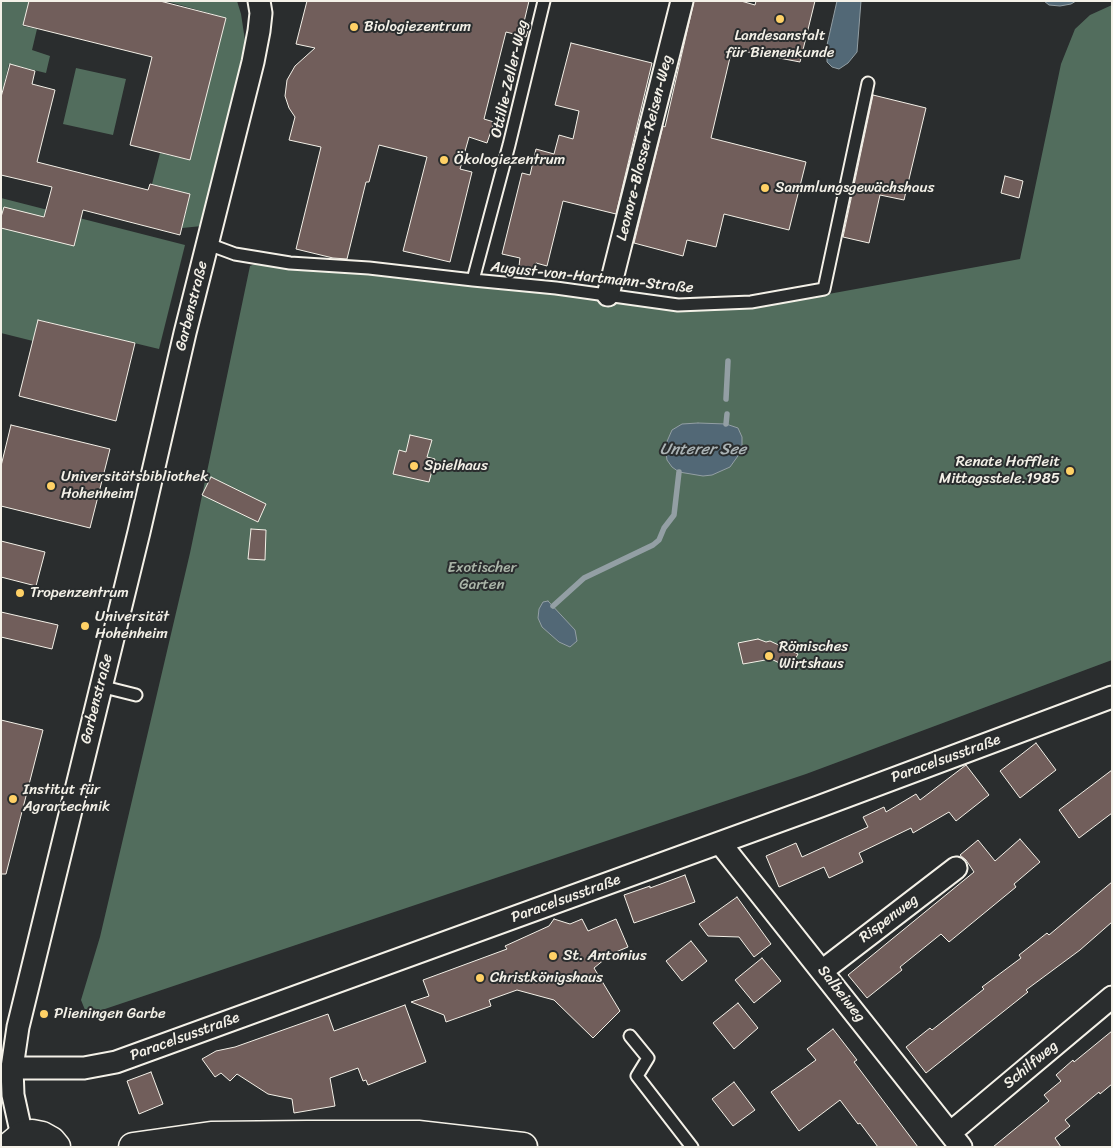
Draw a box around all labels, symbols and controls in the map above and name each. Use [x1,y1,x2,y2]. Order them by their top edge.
marker: Landesanstalt für Bienenkunde [774,13,786,25]
place label: Biologiezentrum [364,18,471,36]
street label: Ottilie-Zeller-Weg [488,18,532,140]
marker: Biologiezentrum [348,21,360,33]
place label: Landesanstalt für Bienenkunde [725,27,835,62]
street label: Leonore-Blosser-Reisen-Weg [613,53,677,243]
place label: Ökologiezentrum [454,151,565,169]
marker: Ökologiezentrum [438,154,450,166]
place label: Sammlungsgewächshaus [775,179,934,197]
marker: Sammlungsgewächshaus [759,182,771,194]
street label: August-von-Hartmann-Straße [490,258,694,298]
street label: Garbenstraße [172,259,212,353]
water label: Unterer See [660,440,746,460]
place label: Renate Hoffleit Mittagsstele.1985 [939,453,1060,488]
place label: Spielhaus [424,457,488,475]
marker: Spielhaus [408,460,420,472]
marker: Renate Hoffleit Mittagsstele.1985 [1064,465,1076,477]
place label: Universitätsbibliothek Hohenheim [61,468,208,503]
marker: Universitätsbibliothek Hohenheim [45,480,57,492]
park label: Exotischer Garten [447,559,517,594]
place label: Tropenzentrum [30,584,129,602]
marker: Tropenzentrum [14,587,26,599]
place label: Universität Hohenheim [95,608,169,643]
marker: Universität Hohenheim [79,620,91,632]
place label: Römisches Wirtshaus [779,638,848,673]
marker: Römisches Wirtshaus [763,650,775,662]
street label: Garbenstraße [77,652,117,746]
street label: Paracelsusstraße [889,731,1003,787]
place label: Institut für Agrartechnik [23,781,110,816]
marker: Institut für Agrartechnik [7,793,19,805]
street label: Paracelsusstraße [509,871,623,927]
street label: Rispenweg [856,891,922,947]
place label: St. Antonius [563,947,647,965]
marker: St. Antonius [547,950,559,962]
street label: Salbeiweg [813,962,869,1026]
place label: Christkönigshaus [490,969,603,987]
marker: Christkönigshaus [474,972,486,984]
place label: Plieningen Garbe [54,1005,166,1023]
marker: Plieningen Garbe [38,1008,50,1020]
street label: Paracelsusstraße [128,1009,242,1065]
street label: Schilfweg [1000,1037,1062,1093]

